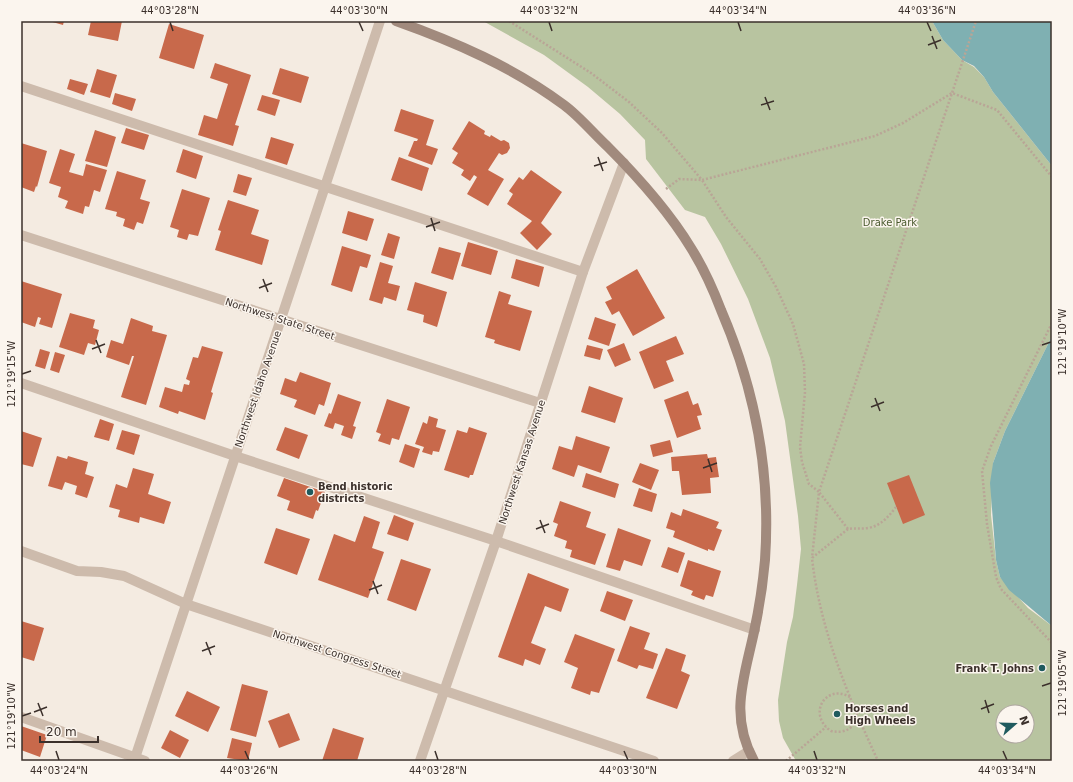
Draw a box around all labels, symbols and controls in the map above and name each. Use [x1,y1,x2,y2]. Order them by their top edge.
text: 44°03'28"N [141,5,199,16]
text: 44°03'30"N [330,5,388,16]
text: 44°03'32"N [520,5,578,16]
text: 44°03'34"N [709,5,767,16]
text: 44°03'36"N [898,5,956,16]
park label: Drake Park [863,217,917,228]
street label: Northwest State Street [224,296,336,342]
text: 121°19'10"W [1057,309,1068,375]
street label: Northwest Idaho Avenue [233,329,283,449]
text: 121°19'15"W [6,341,17,407]
street label: Northwest Kansas Avenue [497,398,547,526]
place label: Bend historic districts [318,481,393,504]
marker: Bend historic districts [305,487,315,497]
street label: Northwest Congress Street [271,628,403,680]
text: 121°19'05"W [1057,650,1068,716]
place label: Frank T. Johns [956,663,1034,674]
marker: Frank T. Johns [1037,663,1047,673]
text: 121°19'10"W [6,683,17,749]
place label: Horses and High Wheels [845,703,916,726]
north arrow [995,704,1035,744]
marker: Horses and High Wheels [832,709,842,719]
text: N [1016,714,1032,727]
scale bar [40,718,98,744]
text: 20 m [46,725,77,739]
text: 44°03'24"N [30,765,88,776]
text: 44°03'26"N [220,765,278,776]
text: 44°03'28"N [409,765,467,776]
text: 44°03'30"N [599,765,657,776]
text: 44°03'32"N [788,765,846,776]
text: 44°03'34"N [978,765,1036,776]

